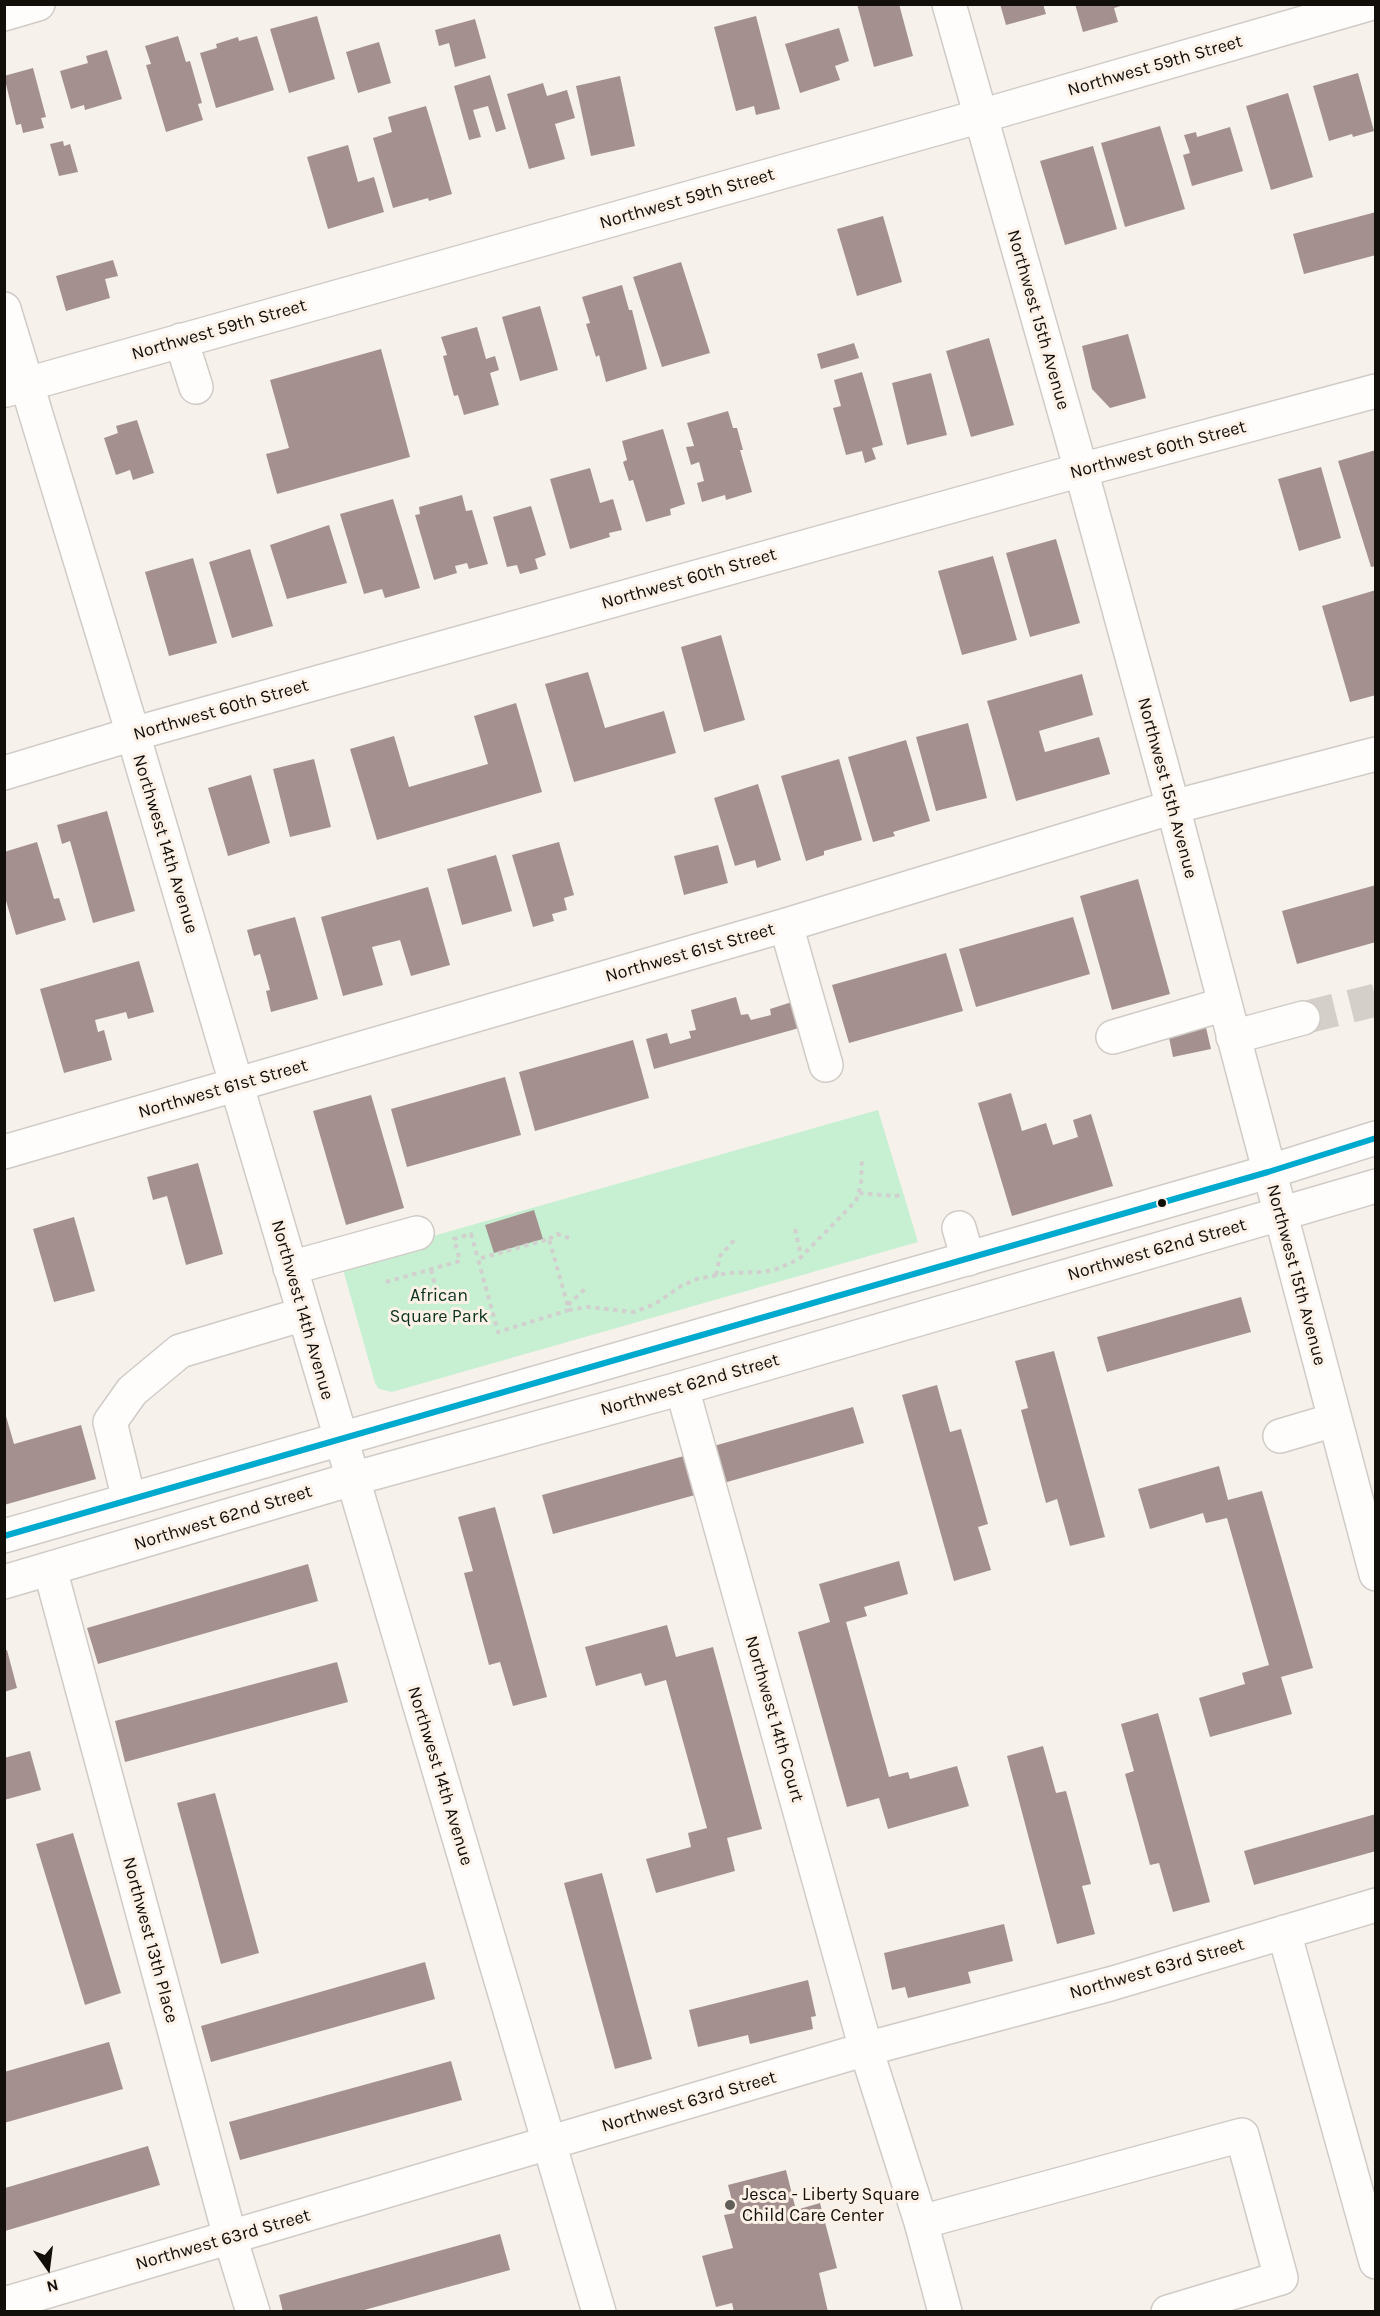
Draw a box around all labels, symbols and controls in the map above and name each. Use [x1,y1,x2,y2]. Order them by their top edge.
street label: Northwest 59th Street [1065,31,1245,101]
street label: Northwest 59th Street [597,164,777,234]
street label: Northwest 15th Avenue [1002,227,1074,413]
street label: Northwest 59th Street [129,295,309,365]
street label: Northwest 60th Street [1068,416,1248,484]
street label: Northwest 60th Street [599,544,779,614]
street label: Northwest 60th Street [131,675,311,745]
street label: Northwest 15th Avenue [1132,695,1202,881]
street label: Northwest 14th Avenue [127,752,203,936]
street label: Northwest 61st Street [603,918,777,988]
street label: Northwest 61st Street [136,1054,310,1124]
street label: Northwest 15th Avenue [1261,1182,1331,1368]
unlabelled marker [1156,1197,1168,1209]
street label: Northwest 62nd Street [1065,1214,1249,1286]
street label: Northwest 14th Avenue [266,1218,338,1402]
park label: African Square Park [390,1285,488,1328]
street label: Northwest 62nd Street [598,1349,782,1421]
street label: Northwest 62nd Street [131,1481,315,1555]
street label: Northwest 14th Court [740,1633,808,1805]
street label: Northwest 14th Avenue [402,1684,478,1868]
street label: Northwest 13th Place [117,1855,183,2025]
street label: Northwest 63rd Street [1067,1934,1247,2004]
street label: Northwest 63rd Street [599,2067,779,2137]
place label: Jesca - Liberty Square Child Care Center [742,2184,920,2226]
marker: Jesca - Liberty Square Child Care Center [723,2198,737,2212]
street label: Northwest 63rd Street [133,2205,313,2275]
north arrow [18,2238,78,2298]
text: N [45,2275,60,2297]

